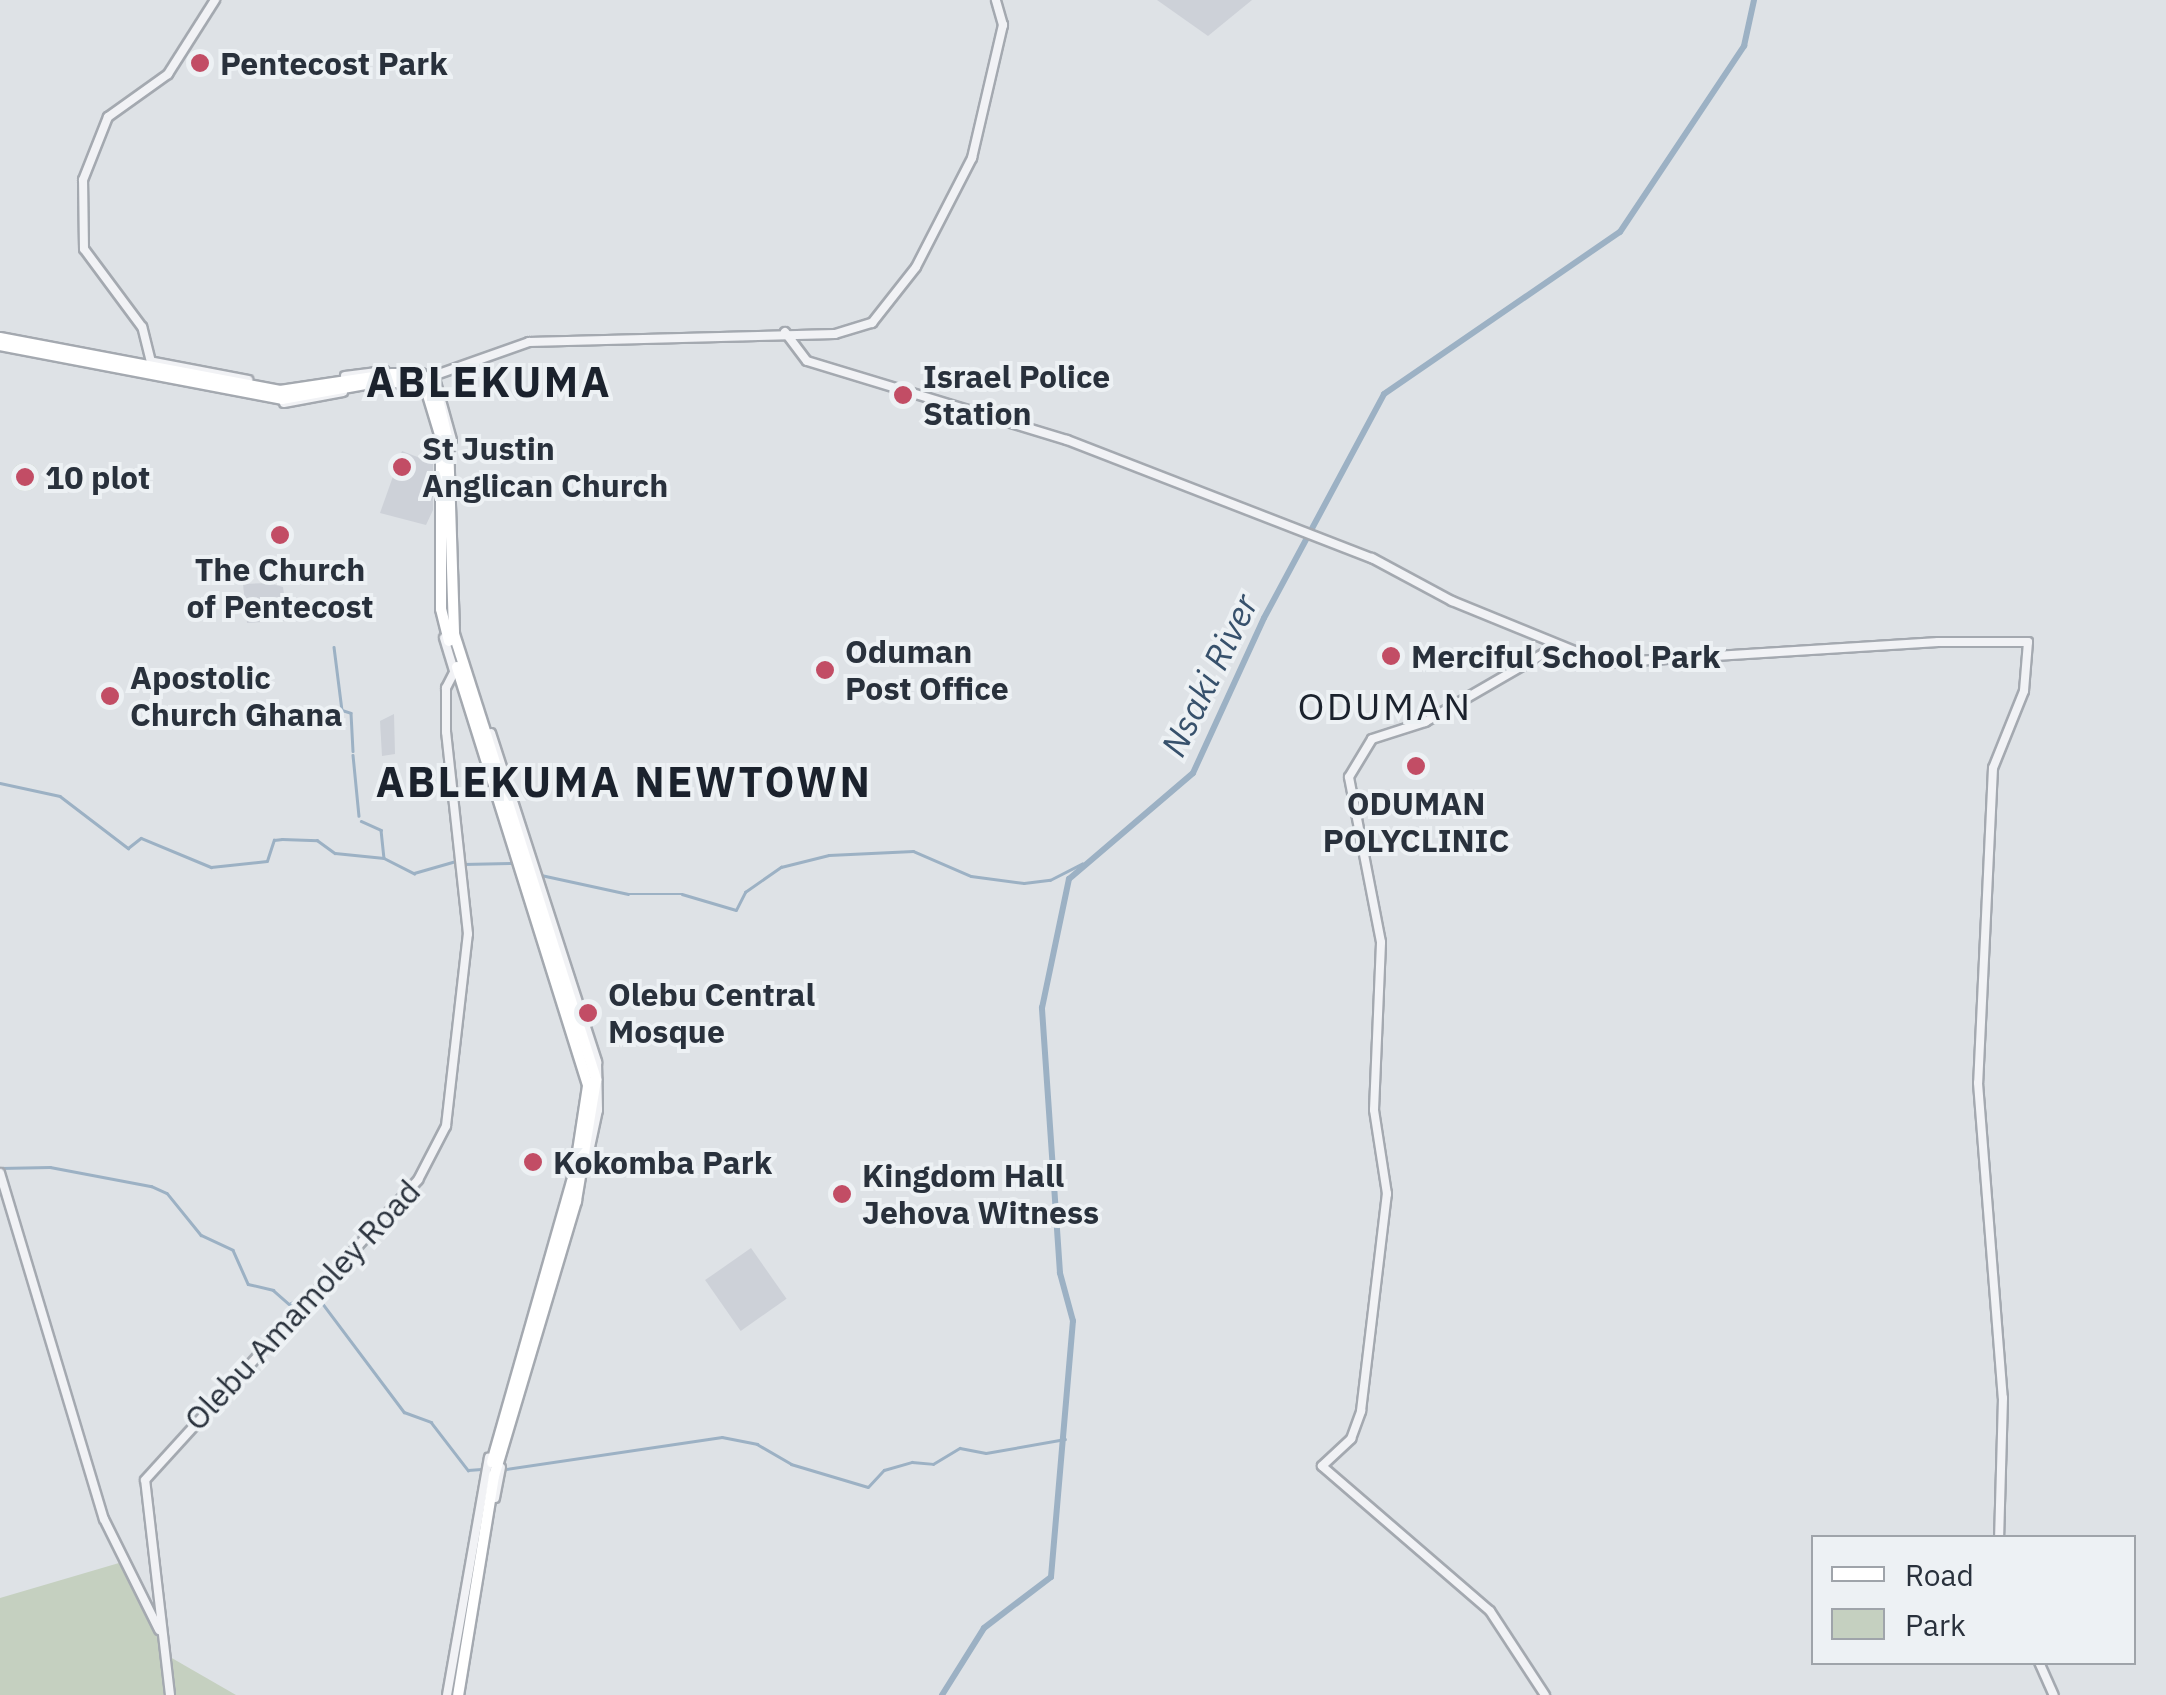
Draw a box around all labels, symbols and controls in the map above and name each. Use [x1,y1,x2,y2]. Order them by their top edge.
place label: Pentecost Park [220,44,448,82]
marker: Pentecost Park [189,52,211,74]
district label: ABLEKUMA [366,357,612,407]
place label: Israel Police Station [923,358,1110,433]
marker: Israel Police Station [892,384,914,406]
place label: St Justin Anglican Church [422,430,668,505]
marker: St Justin Anglican Church [391,456,413,478]
place label: 10 plot [45,458,150,496]
marker: 10 plot [14,466,36,488]
marker: The Church of Pentecost [269,524,291,546]
place label: The Church of Pentecost [186,551,374,626]
water label: Nsaki River [1152,587,1266,763]
place label: Oduman Post Office [845,633,1009,708]
place label: Merciful School Park [1411,637,1721,675]
marker: Merciful School Park [1380,645,1402,667]
place label: Apostolic Church Ghana [130,659,342,734]
marker: Oduman Post Office [814,659,836,681]
district label: ODUMAN [1297,683,1473,729]
marker: Apostolic Church Ghana [99,685,121,707]
marker: ODUMAN POLYCLINIC [1403,753,1429,779]
district label: ABLEKUMA NEWTOWN [376,757,872,807]
place label: ODUMAN POLYCLINIC [1323,785,1509,860]
place label: Olebu Central Mosque [608,976,815,1051]
marker: Olebu Central Mosque [577,1002,599,1024]
place label: Kokomba Park [553,1143,772,1181]
marker: Kokomba Park [522,1151,544,1173]
place label: Kingdom Hall Jehova Witness [862,1157,1099,1232]
street label: Olebu Amamoley Road [176,1172,428,1438]
marker: Kingdom Hall Jehova Witness [831,1183,853,1205]
legend [1811,1535,2136,1665]
text: Road [1905,1555,1974,1594]
text: Park [1905,1605,1966,1644]

